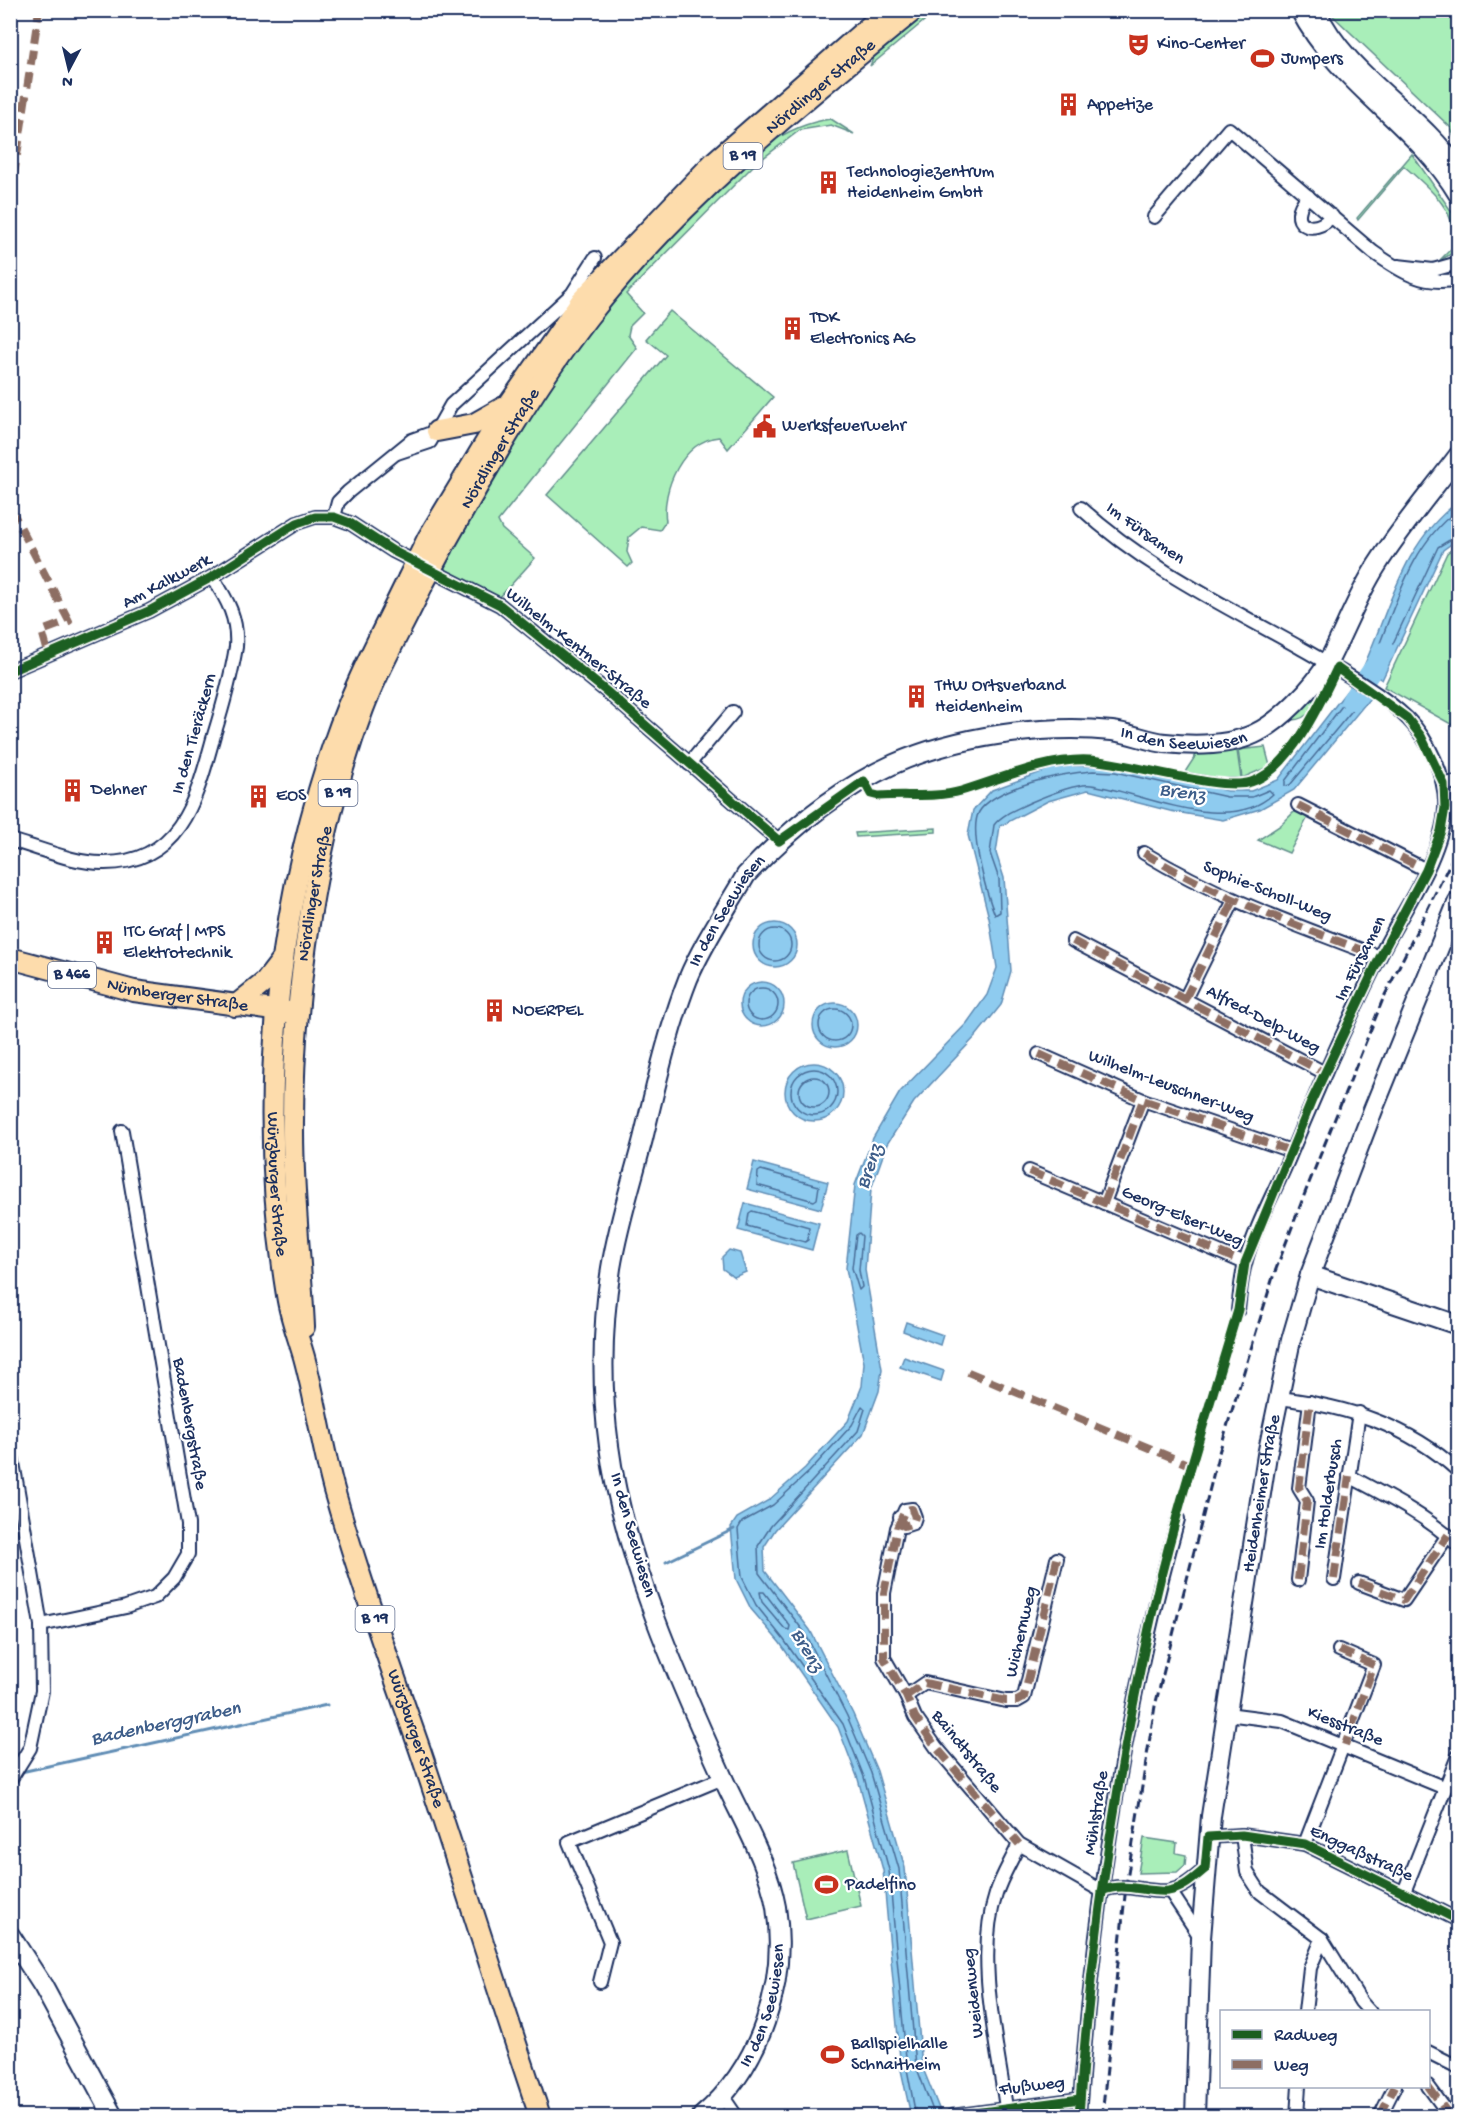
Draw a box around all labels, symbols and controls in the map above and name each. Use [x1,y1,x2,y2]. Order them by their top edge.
theatre icon: Kino-Center [1126,31,1152,57]
place label: Kino-Center [1157,34,1247,55]
street label: Nördlinger Straße [762,35,881,139]
north arrow [39,39,99,99]
sports icon: Jumpers [1250,46,1276,72]
place label: Jumpers [1281,49,1344,70]
text: N [61,70,74,90]
building icon: Appetize [1056,92,1082,118]
place label: Appetize [1087,95,1154,116]
road number: B 19 [724,143,762,169]
place label: Technologiezentrum Heidenheim GmbH [846,162,995,204]
building icon: Technologiezentrum Heidenheim GmbH [816,169,842,195]
place label: TDK Electronics AG [809,308,916,350]
building icon: TDK Electronics AG [779,315,805,341]
street label: Nördlinger Straße [456,384,545,513]
public building icon: Werksfeuerwehr [751,413,777,439]
place label: Werksfeuerwehr [782,416,907,437]
street label: Im Fürsamen [1101,498,1189,570]
street label: Am Kalkwerk [119,549,217,614]
street label: Wilhelm-Kentner-Straße [501,584,656,715]
street label: In den Tieräckern [168,671,222,797]
place label: THW Ortsverband Heidenheim [934,676,1067,718]
building icon: THW Ortsverband Heidenheim [904,683,930,709]
street label: In den Seewiesen [1118,722,1250,755]
building icon: Dehner [60,777,86,803]
water label: Brenz [1158,779,1208,809]
place label: Dehner [90,780,148,801]
road number: B 19 [318,780,358,806]
building icon: EOS [245,783,271,809]
place label: EOS [276,786,307,807]
street label: Nördlinger Straße [293,823,338,963]
street label: In den Seewiesen [684,850,770,970]
street label: Sophie-Scholl-Weg [1200,857,1334,927]
street label: Im Fürsamen [1331,913,1392,1005]
place label: ITC Graf | MPS Elektrotechnik [123,922,233,964]
building icon: ITC Graf | MPS Elektrotechnik [92,929,118,955]
road number: B 466 [48,962,96,988]
street label: Nürnberger Straße [104,974,250,1017]
street label: Alfred-Delp-Weg [1202,981,1324,1059]
building icon: NOERPEL [481,998,507,1024]
place label: NOERPEL [512,1001,584,1022]
street label: Wilhelm-Leuschner-Weg [1085,1046,1257,1128]
street label: Würzburger Straße [262,1112,292,1258]
water label: Brenz [852,1140,890,1193]
street label: Georg-Elser-Weg [1118,1182,1246,1252]
street label: Badenbergstraße [167,1355,211,1492]
street label: Heidenheimer Straße [1238,1412,1286,1574]
street label: Im Holderbusch [1310,1437,1348,1551]
street label: In den Seewiesen [604,1470,660,1600]
street label: Wichernweg [1001,1584,1043,1680]
road number: B 19 [356,1606,394,1632]
water label: Brenz [785,1625,828,1678]
street label: Würzburger Straße [382,1667,449,1811]
water label: Badenberggraben [89,1698,243,1752]
street label: Kiesstraße [1304,1702,1387,1752]
street label: Baindtstraße [926,1706,1006,1798]
street label: Mühlstraße [1080,1769,1114,1857]
street label: Enggaßstraße [1306,1821,1417,1887]
sports icon: Padelfino [814,1872,840,1898]
place label: Padelfino [844,1875,916,1896]
street label: In den Seewiesen [735,1943,789,2071]
street label: Weidenweg [959,1947,989,2039]
legend [1220,2010,1430,2088]
text: Radweg [1274,2026,1337,2047]
place label: Ballspielhalle Schnaitheim [850,2034,948,2076]
sports icon: Ballspielhalle Schnaitheim [820,2041,846,2067]
text: Weg [1274,2056,1309,2077]
street label: Flußweg [997,2073,1066,2102]

